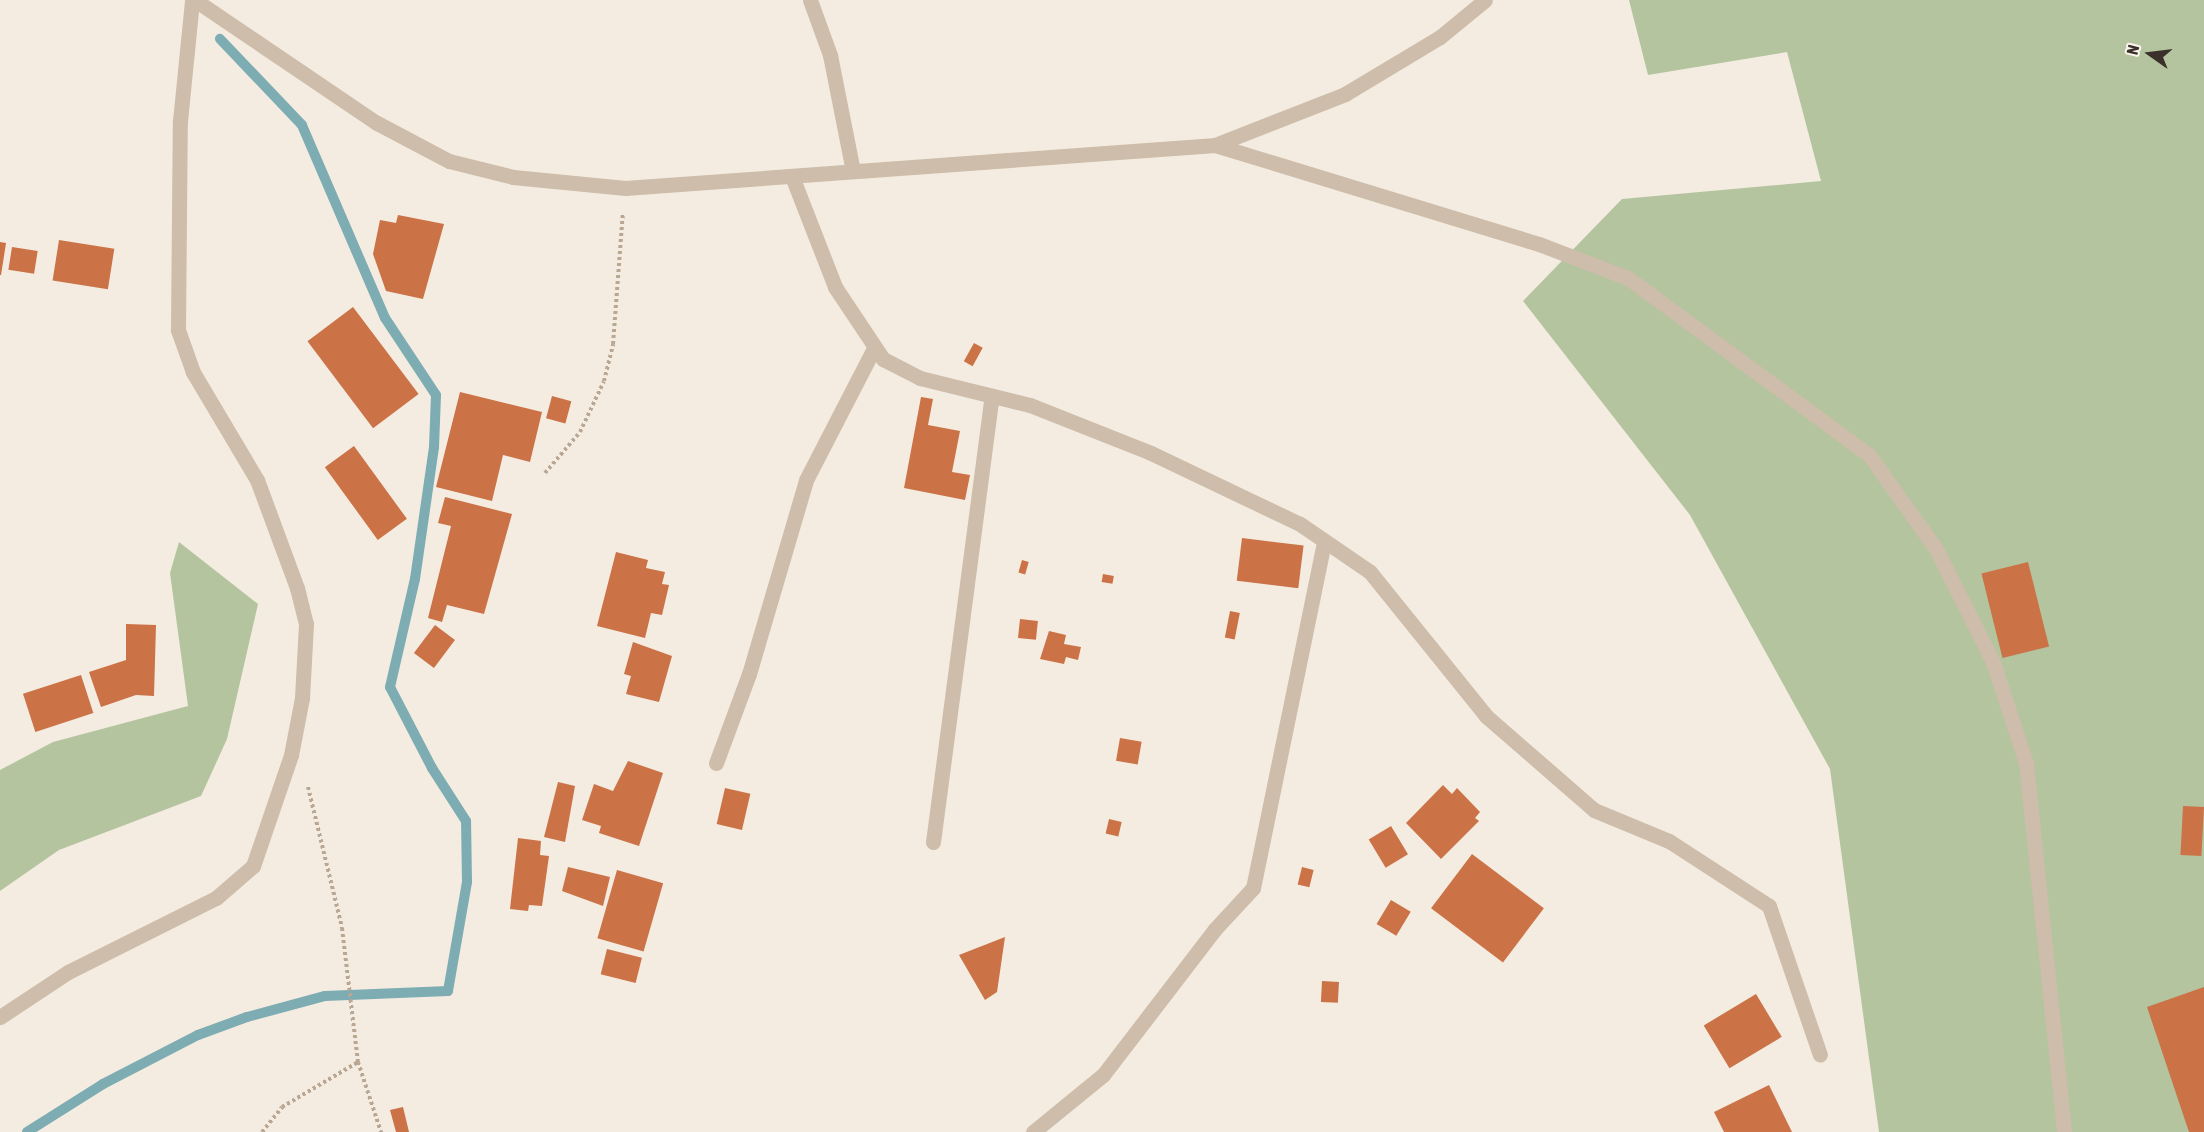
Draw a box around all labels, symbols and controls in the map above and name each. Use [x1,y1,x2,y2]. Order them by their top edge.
north arrow [2120,24,2180,84]
text: N [2123,43,2142,56]

